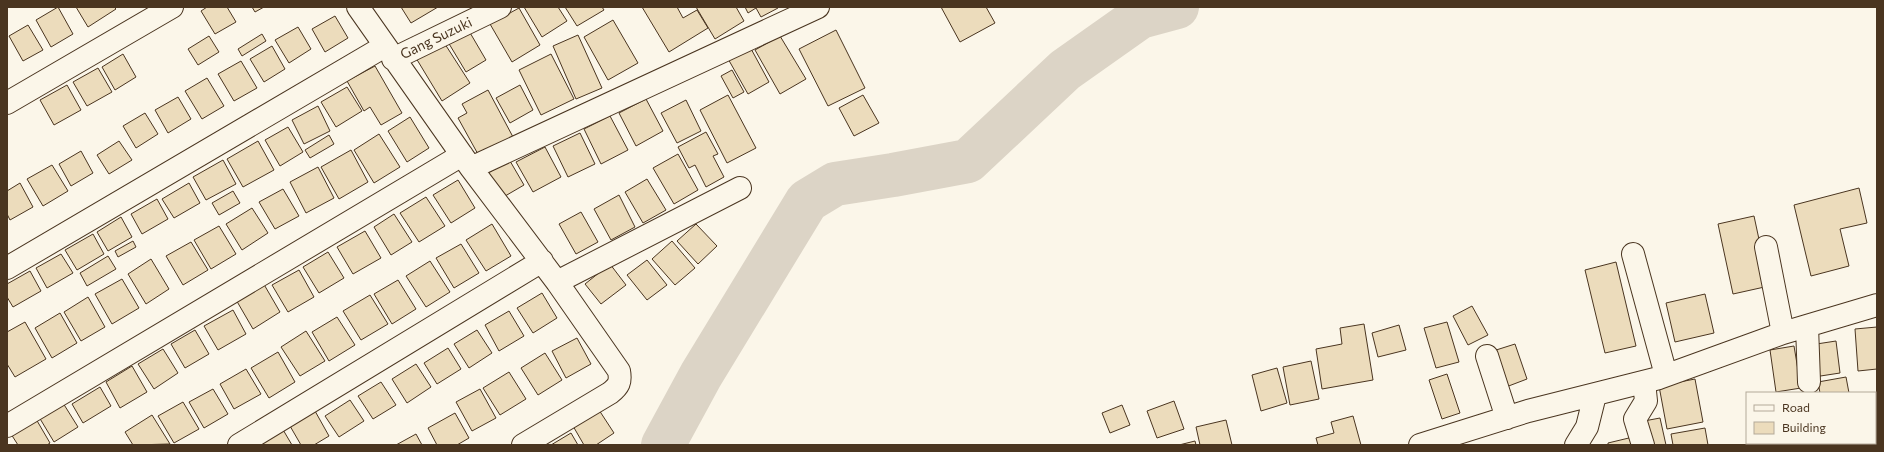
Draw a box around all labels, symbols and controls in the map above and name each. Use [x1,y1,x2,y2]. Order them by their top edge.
street label: Gang Suzuki [397,13,475,62]
legend [1746,392,1876,444]
text: Road [1782,400,1810,414]
text: Building [1782,420,1826,434]

